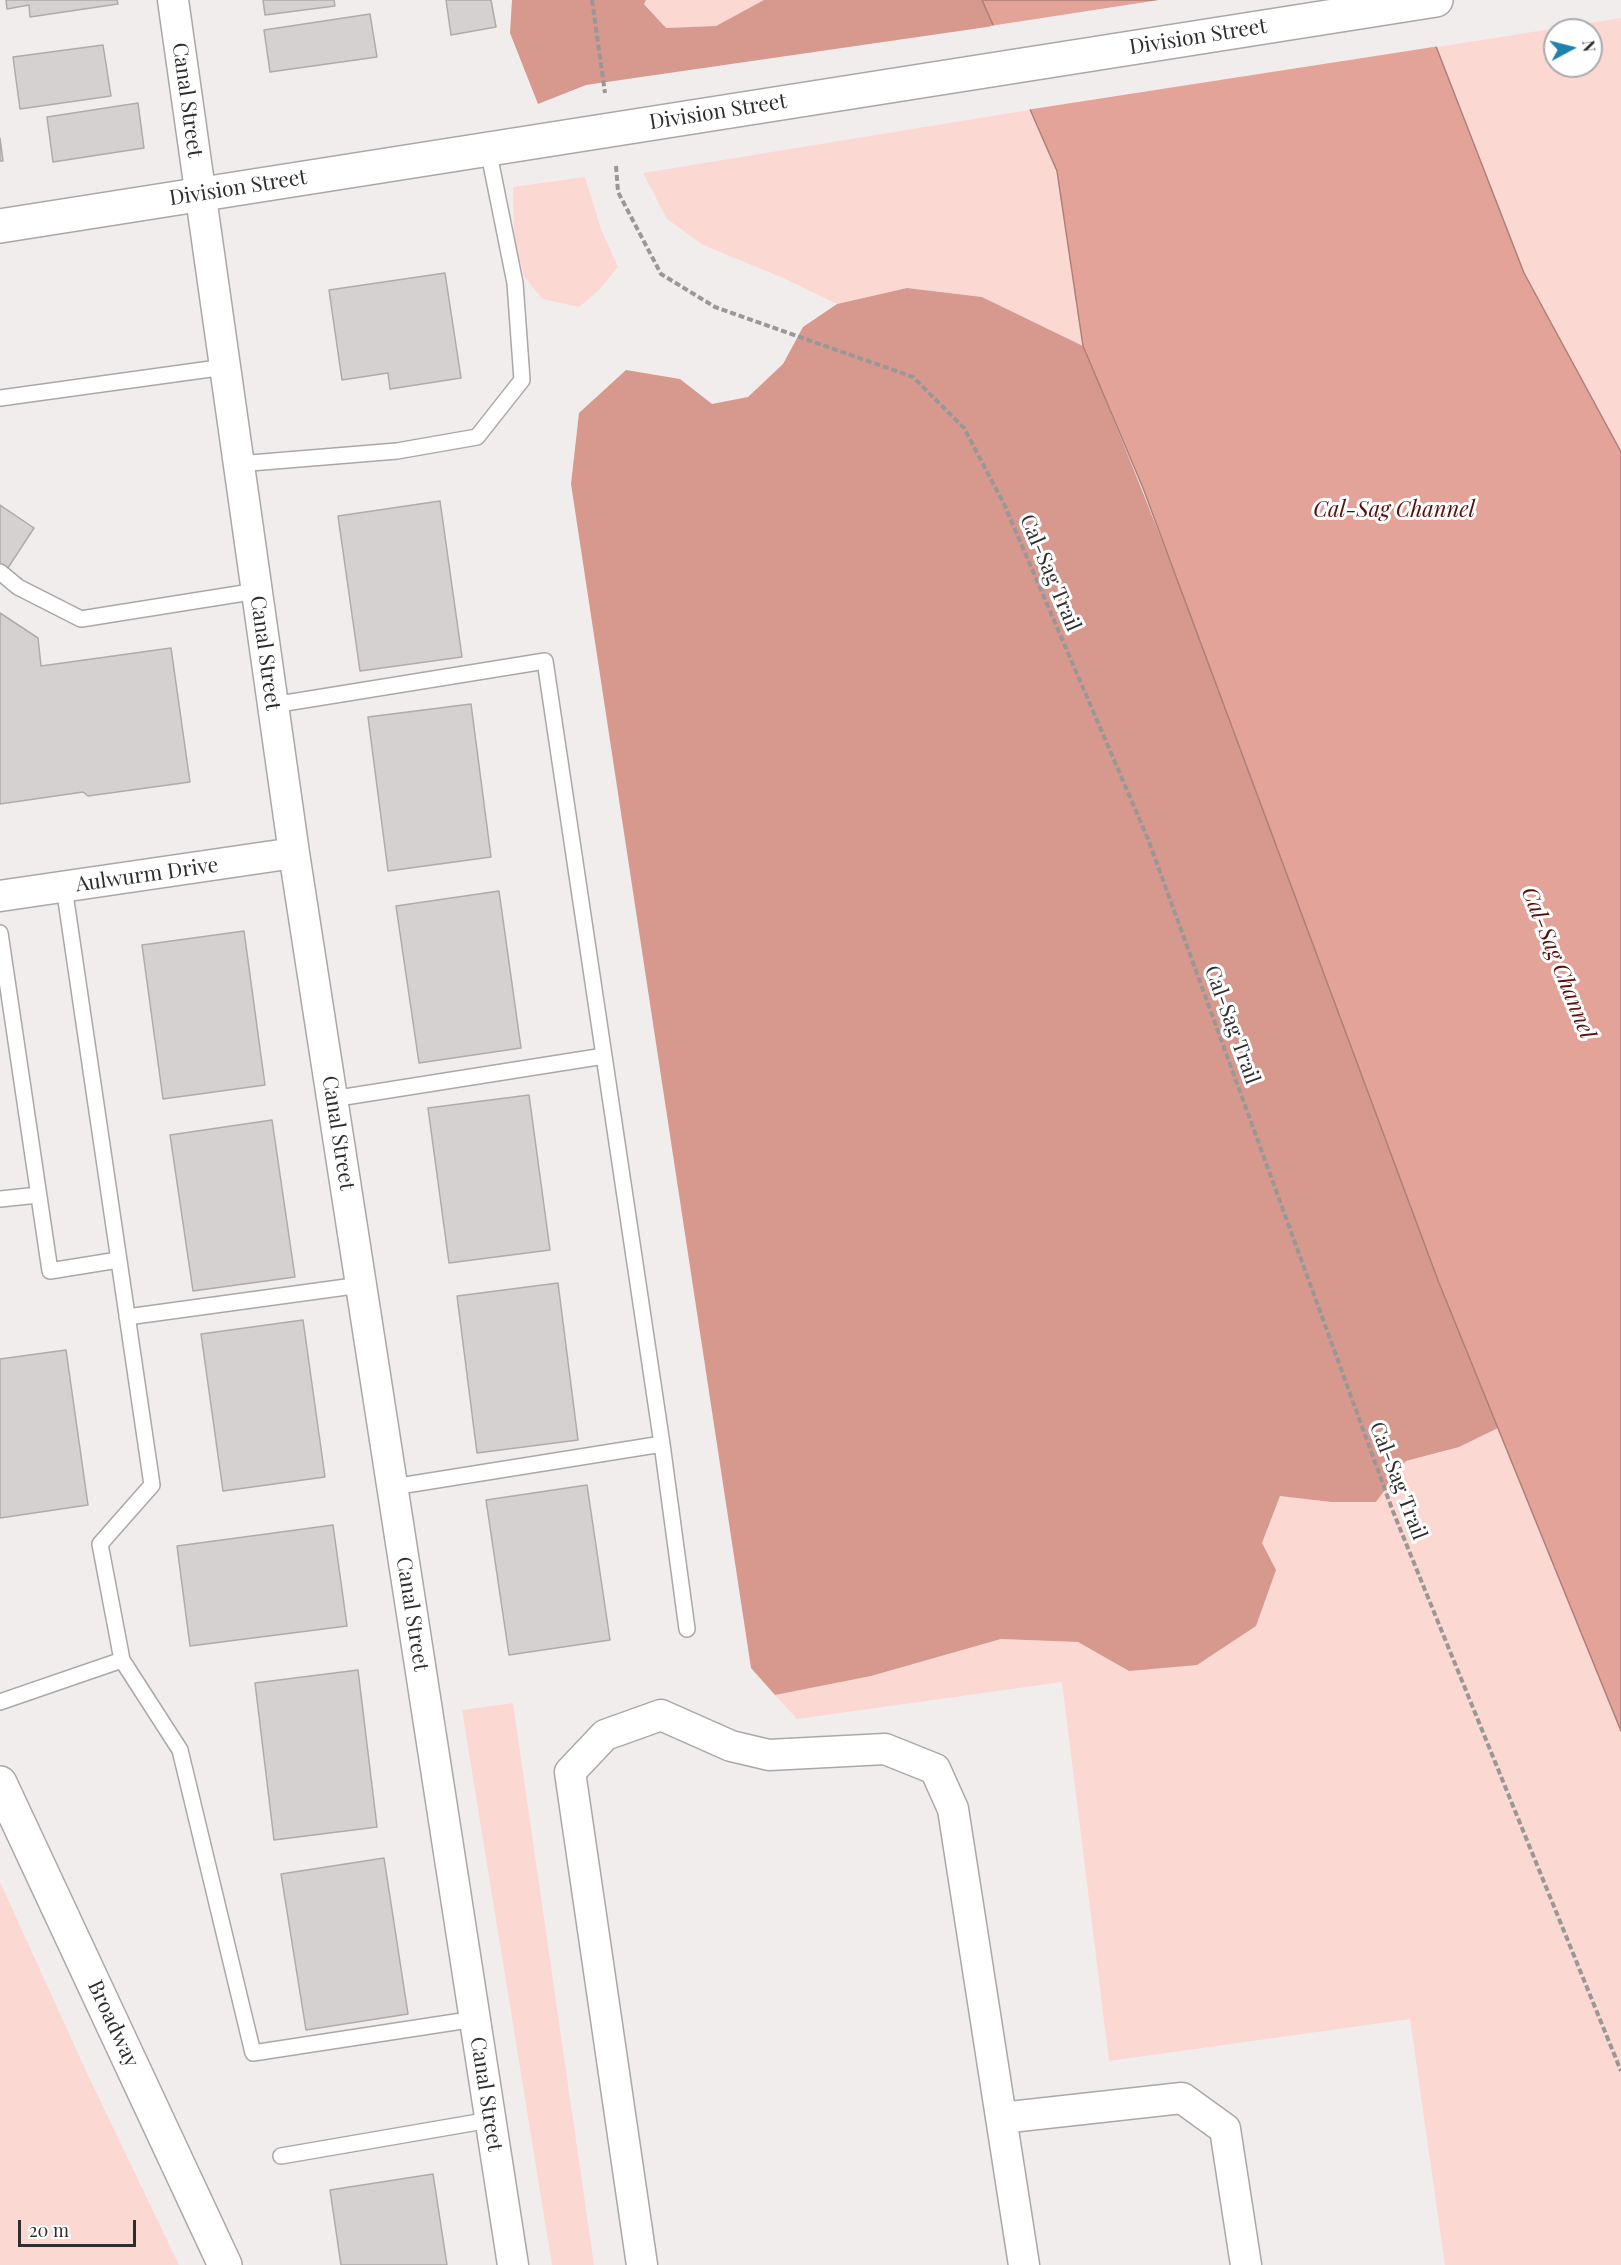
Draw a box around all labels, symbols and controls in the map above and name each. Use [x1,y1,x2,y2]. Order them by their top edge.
street label: Division Street [1127,14,1269,60]
north arrow [1543,18,1603,78]
text: N [1578,39,1601,53]
street label: Canal Street [166,41,208,159]
street label: Division Street [647,89,789,135]
street label: Division Street [167,165,309,211]
water label: Cal-Sag Channel [1313,497,1475,523]
street label: Cal-Sag Trail [1014,511,1086,635]
street label: Canal Street [244,594,286,712]
street label: Aulwurm Drive [74,853,220,897]
water label: Cal-Sag Channel [1515,883,1601,1043]
street label: Cal-Sag Trail [1199,962,1265,1088]
street label: Canal Street [317,1074,359,1192]
street label: Cal-Sag Trail [1364,1418,1432,1544]
street label: Canal Street [391,1555,433,1673]
street label: Broadway [82,1977,144,2071]
street label: Canal Street [465,2035,507,2153]
scale bar [21,2208,140,2246]
text: 20 m [29,2218,69,2242]

